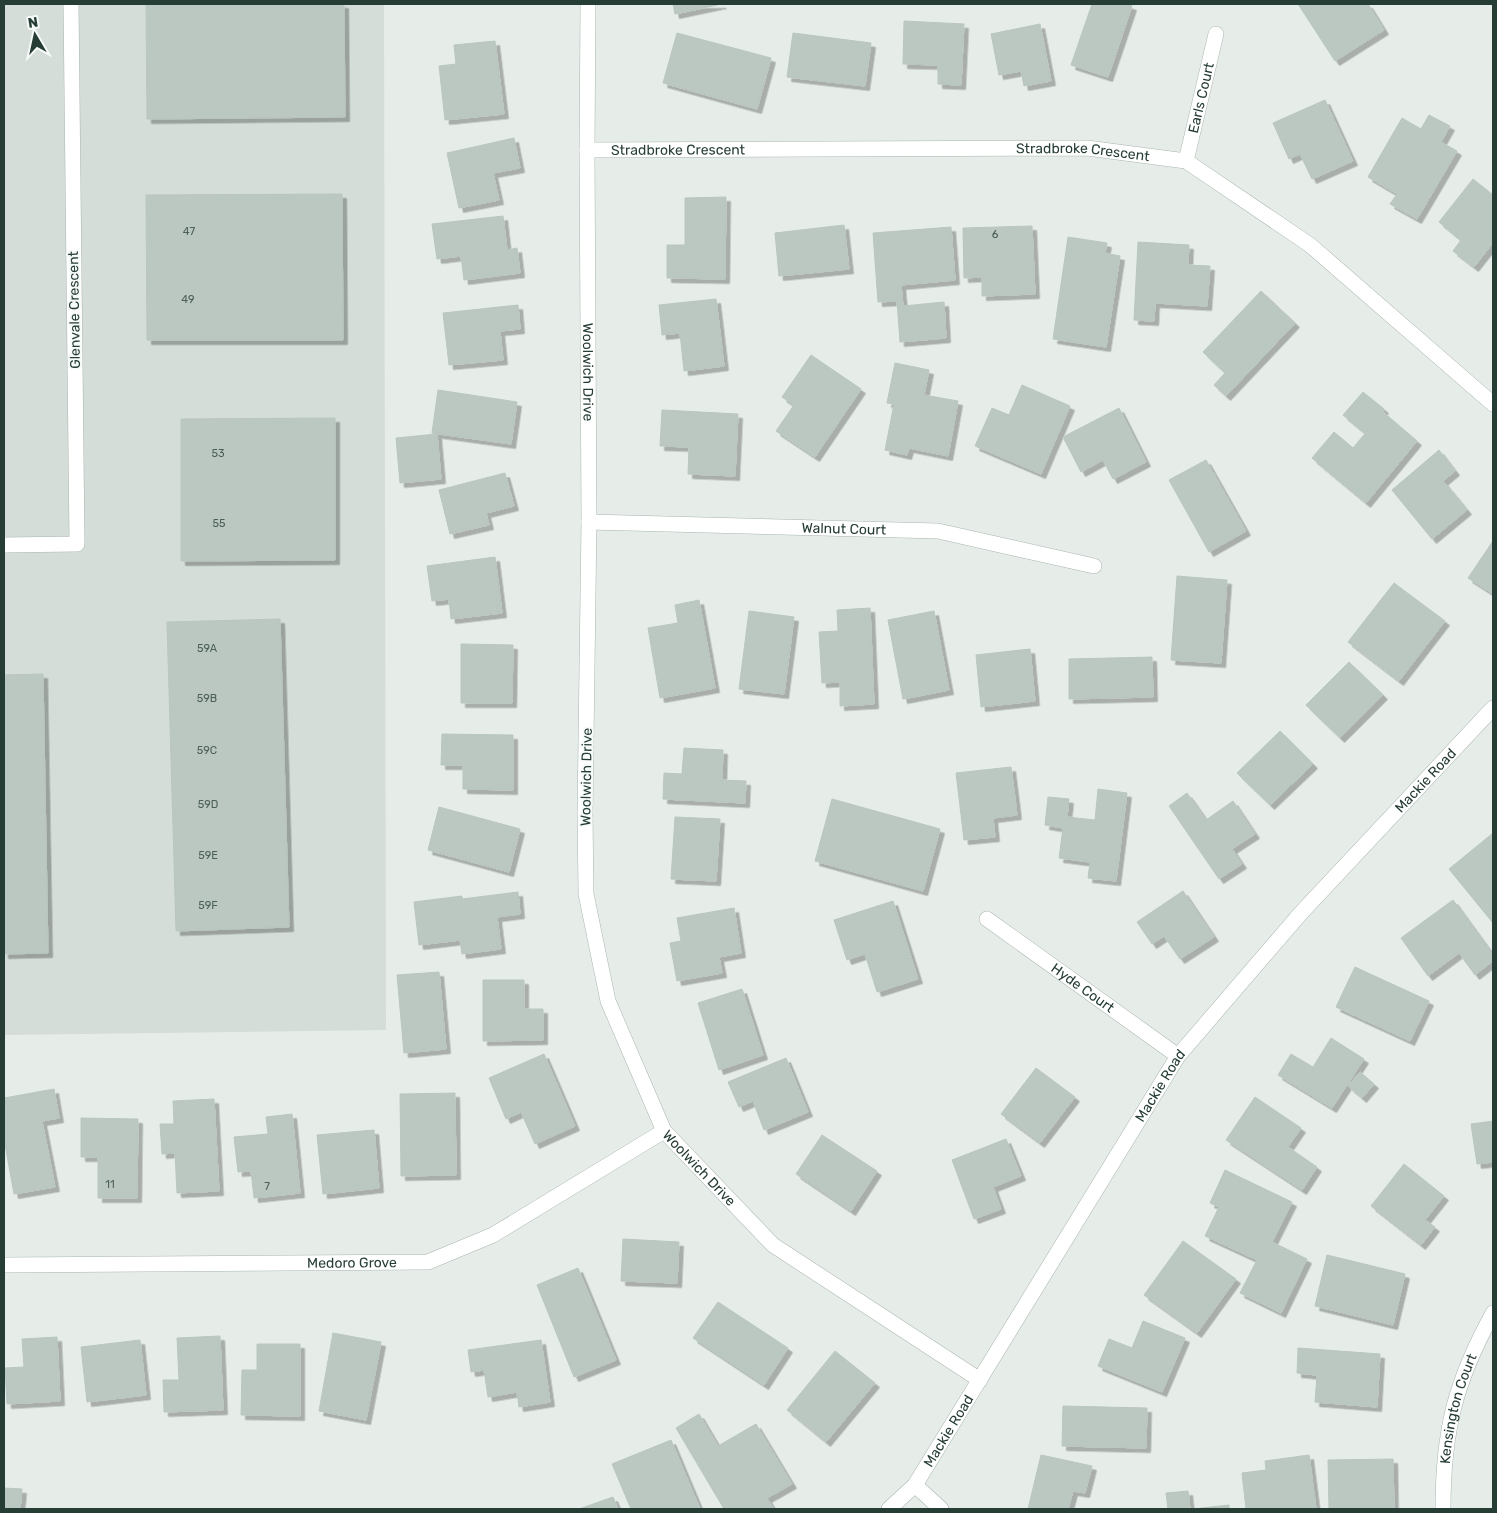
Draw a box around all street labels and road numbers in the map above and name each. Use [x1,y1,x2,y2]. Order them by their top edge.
street label: Earls Court [1185,60,1218,135]
street label: Stradbroke Crescent [1016,140,1151,165]
street label: Stradbroke Crescent [611,141,746,159]
street label: Glenvale Crescent [65,250,84,369]
street label: Woolwich Drive [579,323,596,421]
street label: Walnut Court [801,519,887,539]
street label: Woolwich Drive [577,728,596,826]
street label: Mackie Road [1391,745,1460,816]
street label: Hyde Court [1048,960,1118,1017]
street label: Mackie Road [1132,1046,1189,1125]
street label: Woolwich Drive [659,1127,739,1210]
street label: Medoro Grove [307,1254,397,1272]
street label: Kensington Court [1437,1351,1481,1465]
street label: Mackie Road [920,1392,977,1470]

